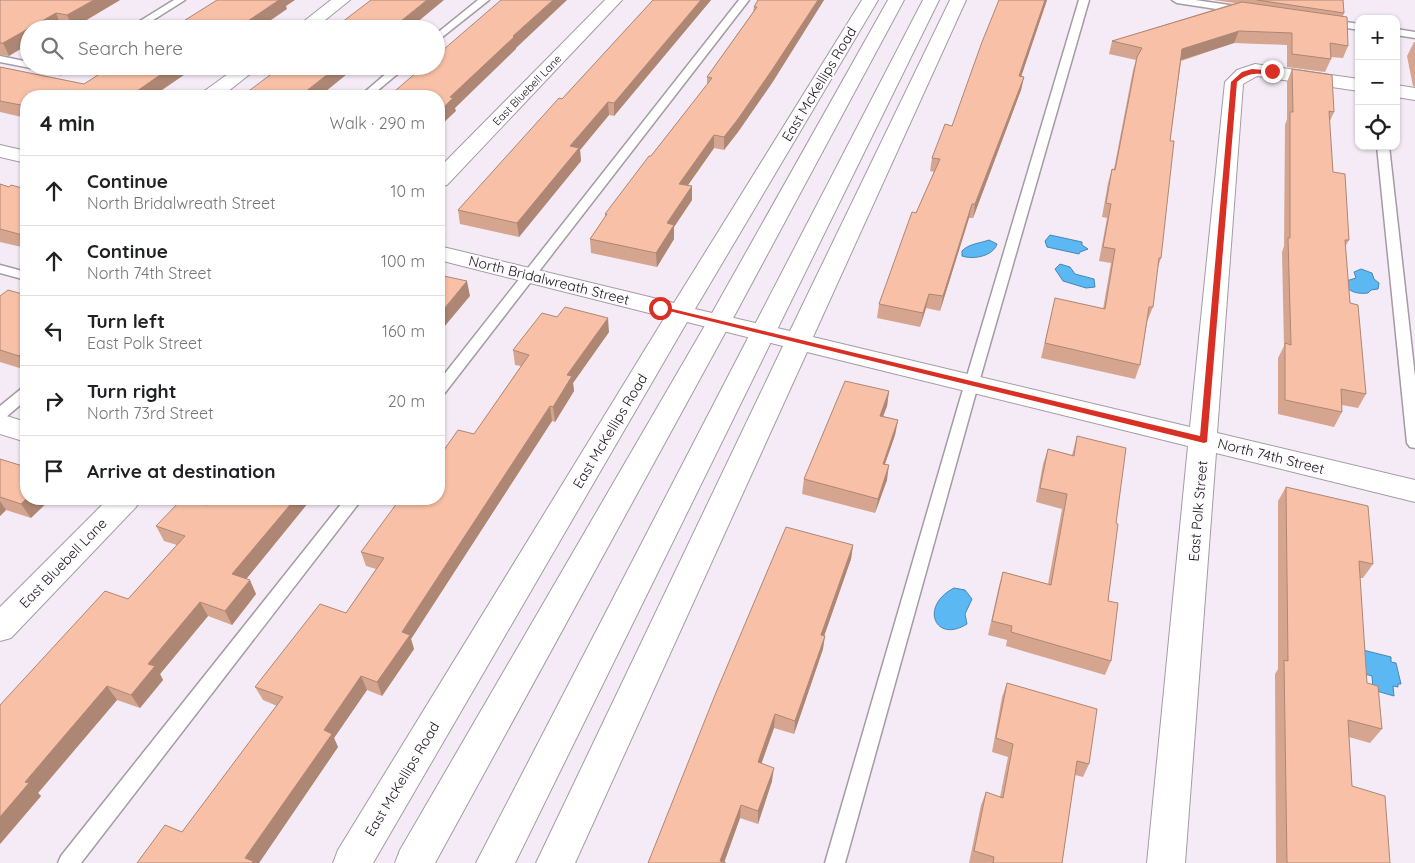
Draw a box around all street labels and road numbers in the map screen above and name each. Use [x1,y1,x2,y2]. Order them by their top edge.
street label: East McKellips Road [778,23,860,145]
street label: East Bluebell Lane [490,52,564,128]
street label: North Bridalwreath Street [467,251,631,309]
street label: East McKellips Road [569,370,651,492]
street label: North 74th Street [1216,434,1326,478]
street label: East Polk Street [1185,460,1211,562]
street label: East Bluebell Lane [15,514,111,612]
street label: East McKellips Road [361,718,443,840]

